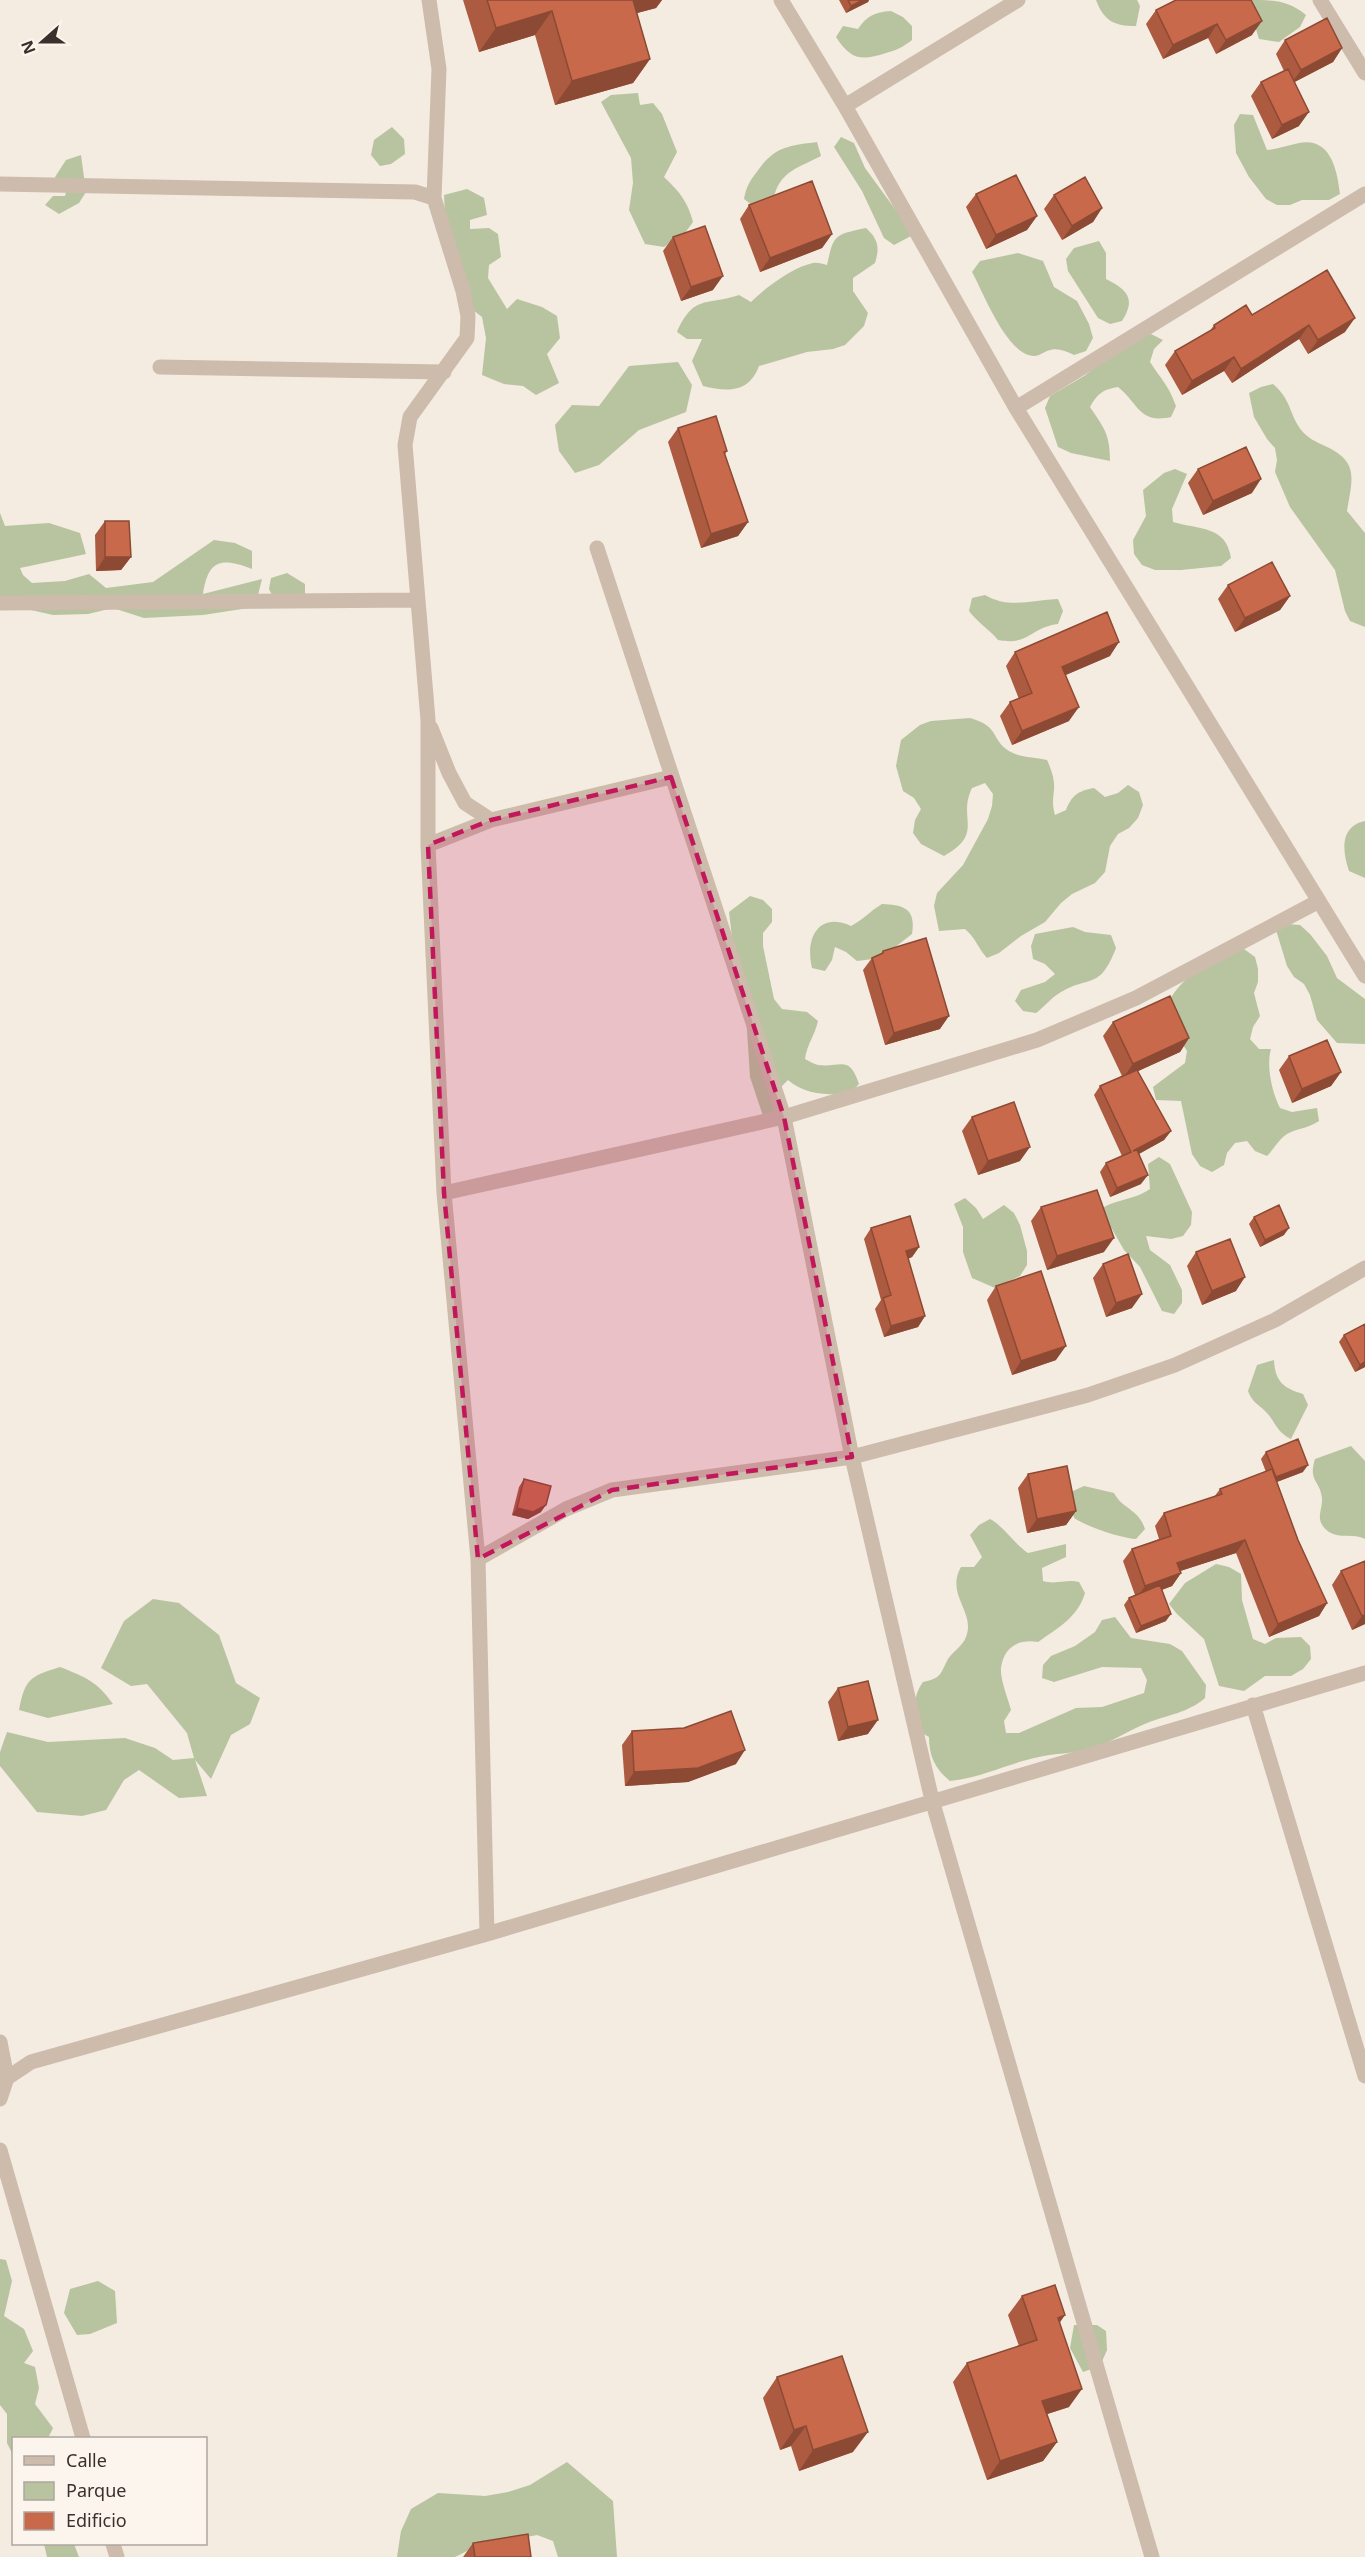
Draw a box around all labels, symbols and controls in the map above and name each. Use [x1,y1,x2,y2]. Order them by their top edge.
north arrow [12,12,72,72]
text: N [15,37,41,57]
legend [12,2437,207,2545]
text: Calle [66,2448,107,2472]
text: Parque [66,2478,126,2502]
text: Edificio [66,2508,127,2532]

